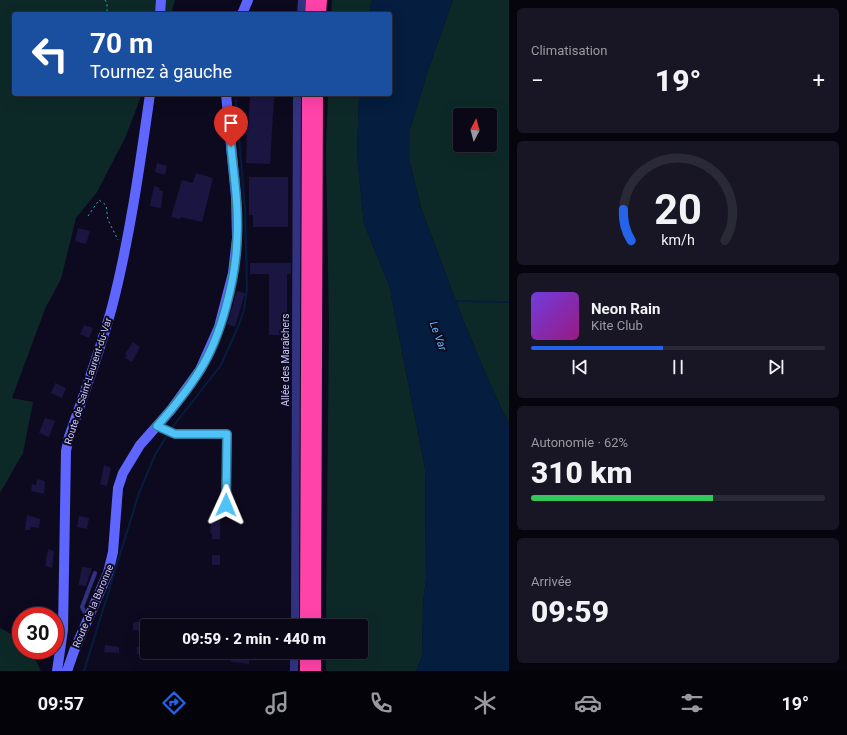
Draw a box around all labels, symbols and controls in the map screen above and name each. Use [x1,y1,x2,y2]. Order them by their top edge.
text: 70 m [90,27,153,60]
icon: left [24,28,76,80]
text: Climatisation [531,43,607,58]
text: Tournez à gauche [90,61,232,82]
text: 19° [655,63,701,98]
text: − [531,68,544,93]
text: + [813,68,825,93]
pin [214,106,248,147]
north arrow [453,108,497,152]
map controls [453,108,497,152]
icon: arrive [220,112,242,134]
text: 20 [654,185,702,234]
text: km/h [661,231,695,247]
text: Neon Rain [591,300,660,318]
street label: Allée des Maraîchers [280,314,291,406]
street label: Route de Saint-Laurent-du-Var [62,316,114,446]
text: Kite Club [591,318,643,333]
water label: Le Var [427,320,449,353]
icon: previous [569,356,591,378]
icon: pause [667,356,689,378]
icon: next [765,356,787,378]
text: Autonomie · 62% [531,435,628,450]
text: 310 km [531,455,633,490]
position arrow [205,484,247,526]
street label: Route de la Baronne [71,563,115,649]
text: Arrivée [531,574,571,589]
text: 09:59 [531,594,609,629]
speed limit sign: 30 [12,607,64,659]
text: 09:59 · 2 min · 440 m [182,630,326,648]
icon: directions [160,689,188,717]
icon: music [263,689,291,717]
icon: phone [367,689,395,717]
icon: climate [471,689,499,717]
icon: car [574,689,602,717]
icon: filters [678,689,706,717]
text: 09:57 [38,693,84,714]
text: 19° [781,693,809,714]

